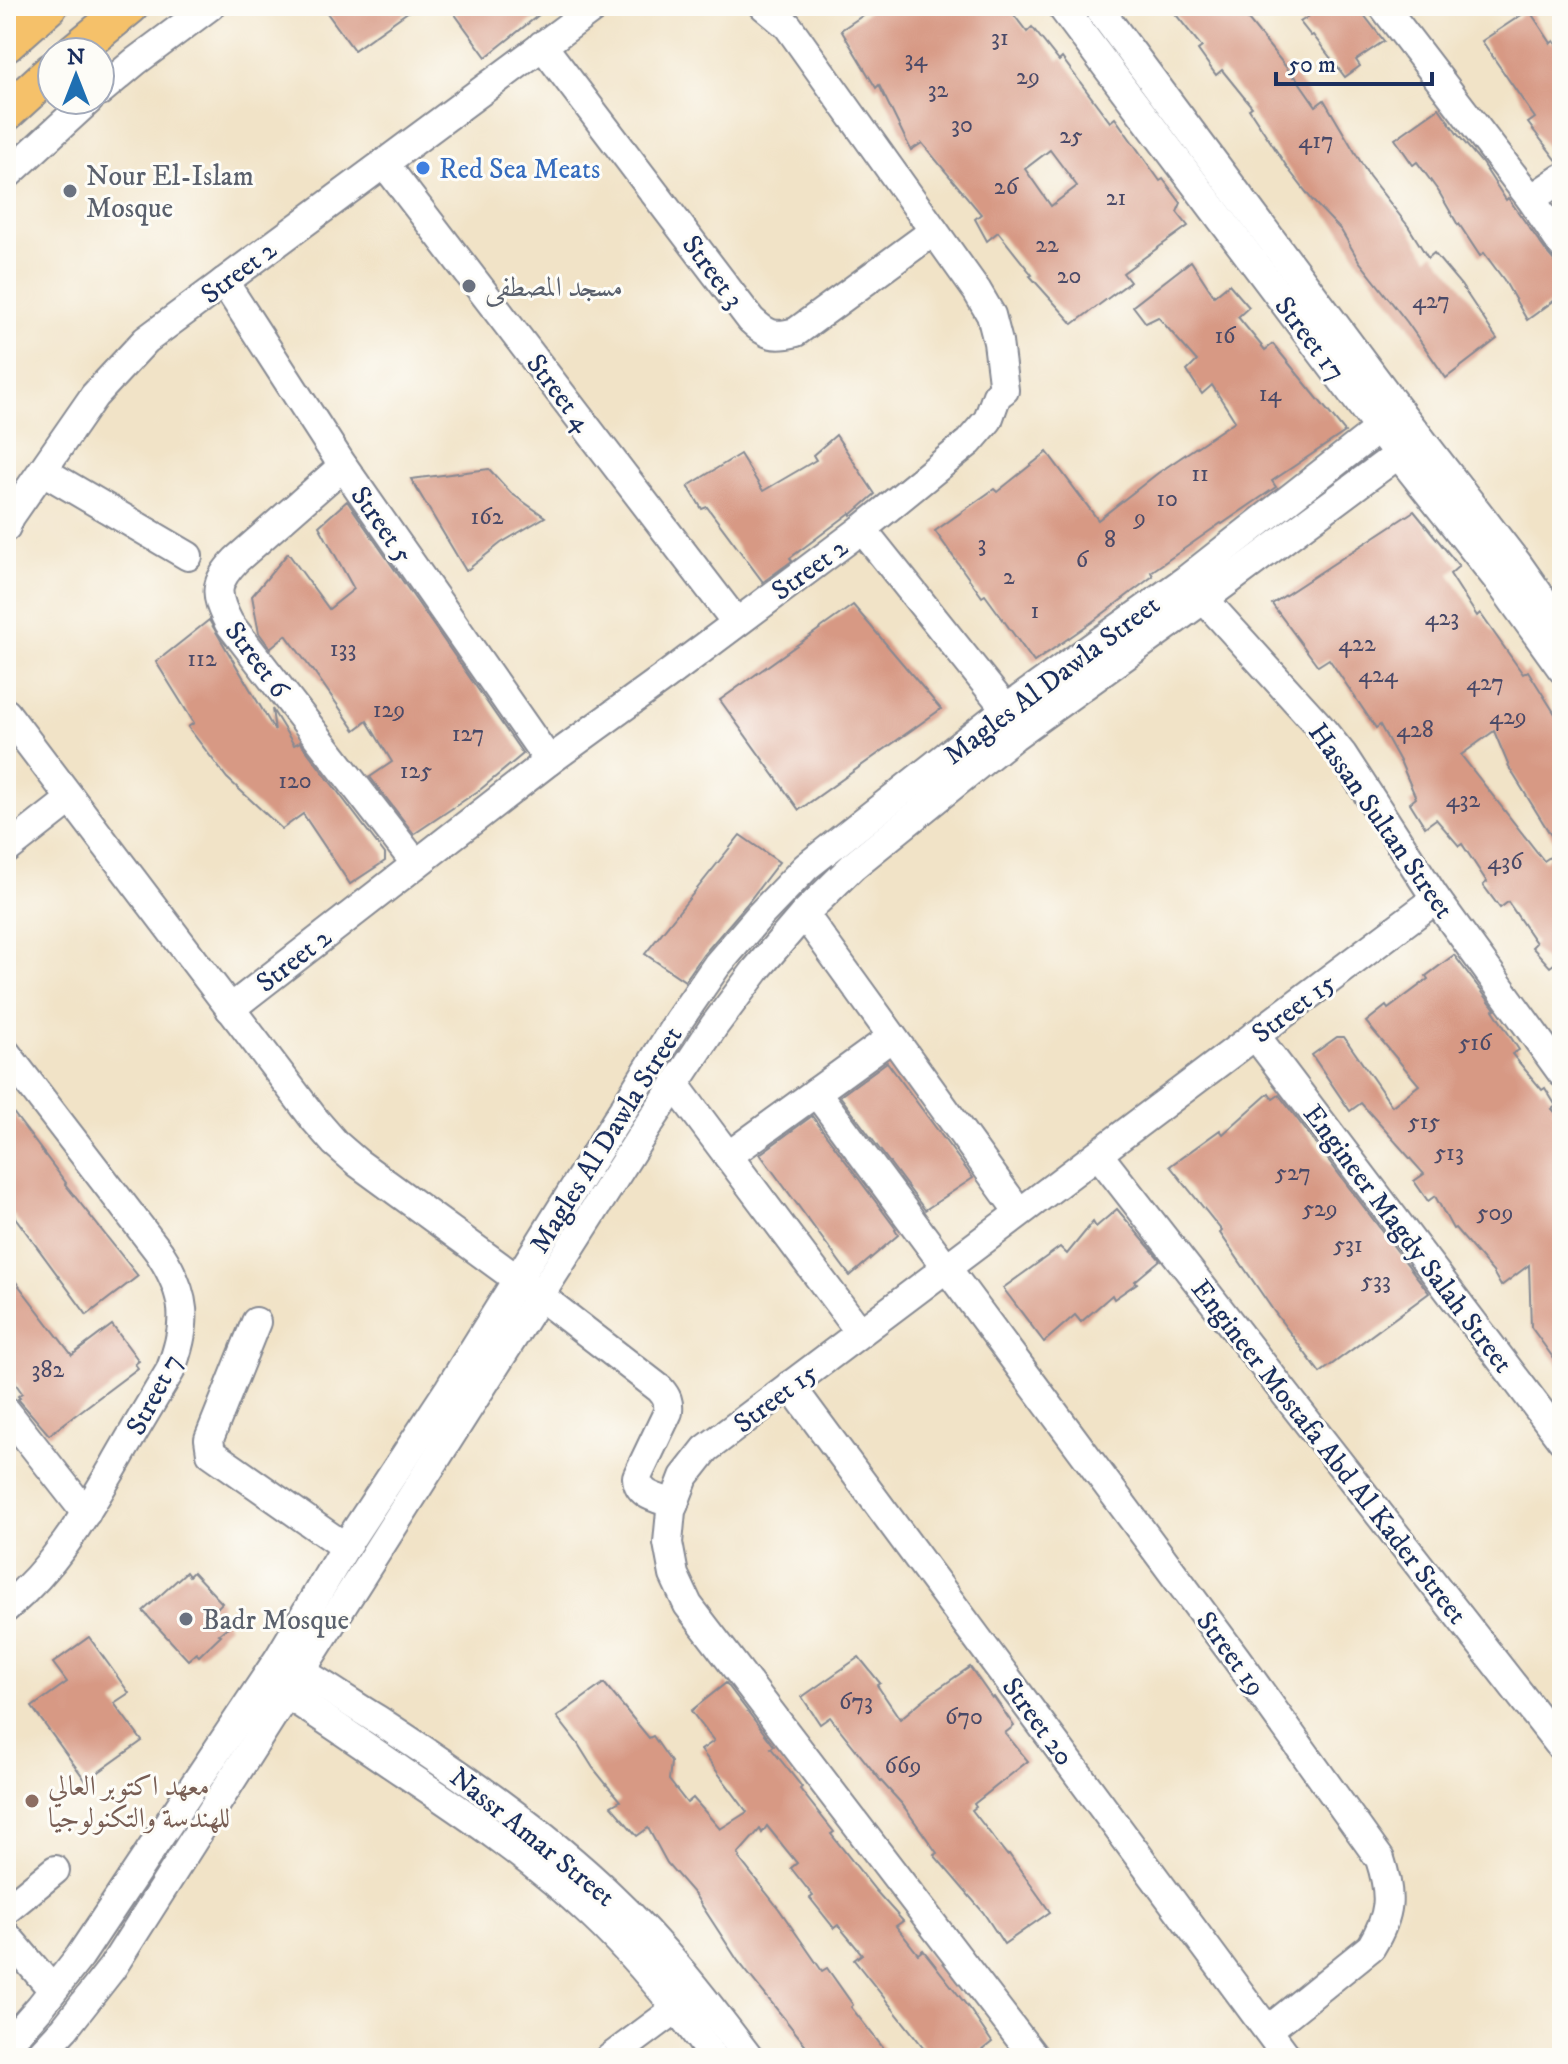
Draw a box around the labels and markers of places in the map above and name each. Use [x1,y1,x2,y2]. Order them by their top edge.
place label: Red Sea Meats [439,152,600,187]
place label: Nour El-Islam Mosque [86,159,254,226]
marker: Red Sea Meats [414,159,432,177]
marker: Nour El-Islam Mosque [61,182,79,200]
place label: مسجد المصطفى [485,270,623,307]
marker: مسجد المصطفى [460,277,478,295]
place label: Badr Mosque [202,1603,349,1638]
marker: Badr Mosque [177,1610,195,1628]
place label: معهد اكتوبر العالي للهندسة والتكنولوجيا [48,1769,230,1836]
marker: معهد اكتوبر العالي للهندسة والتكنولوجيا [23,1792,41,1810]

